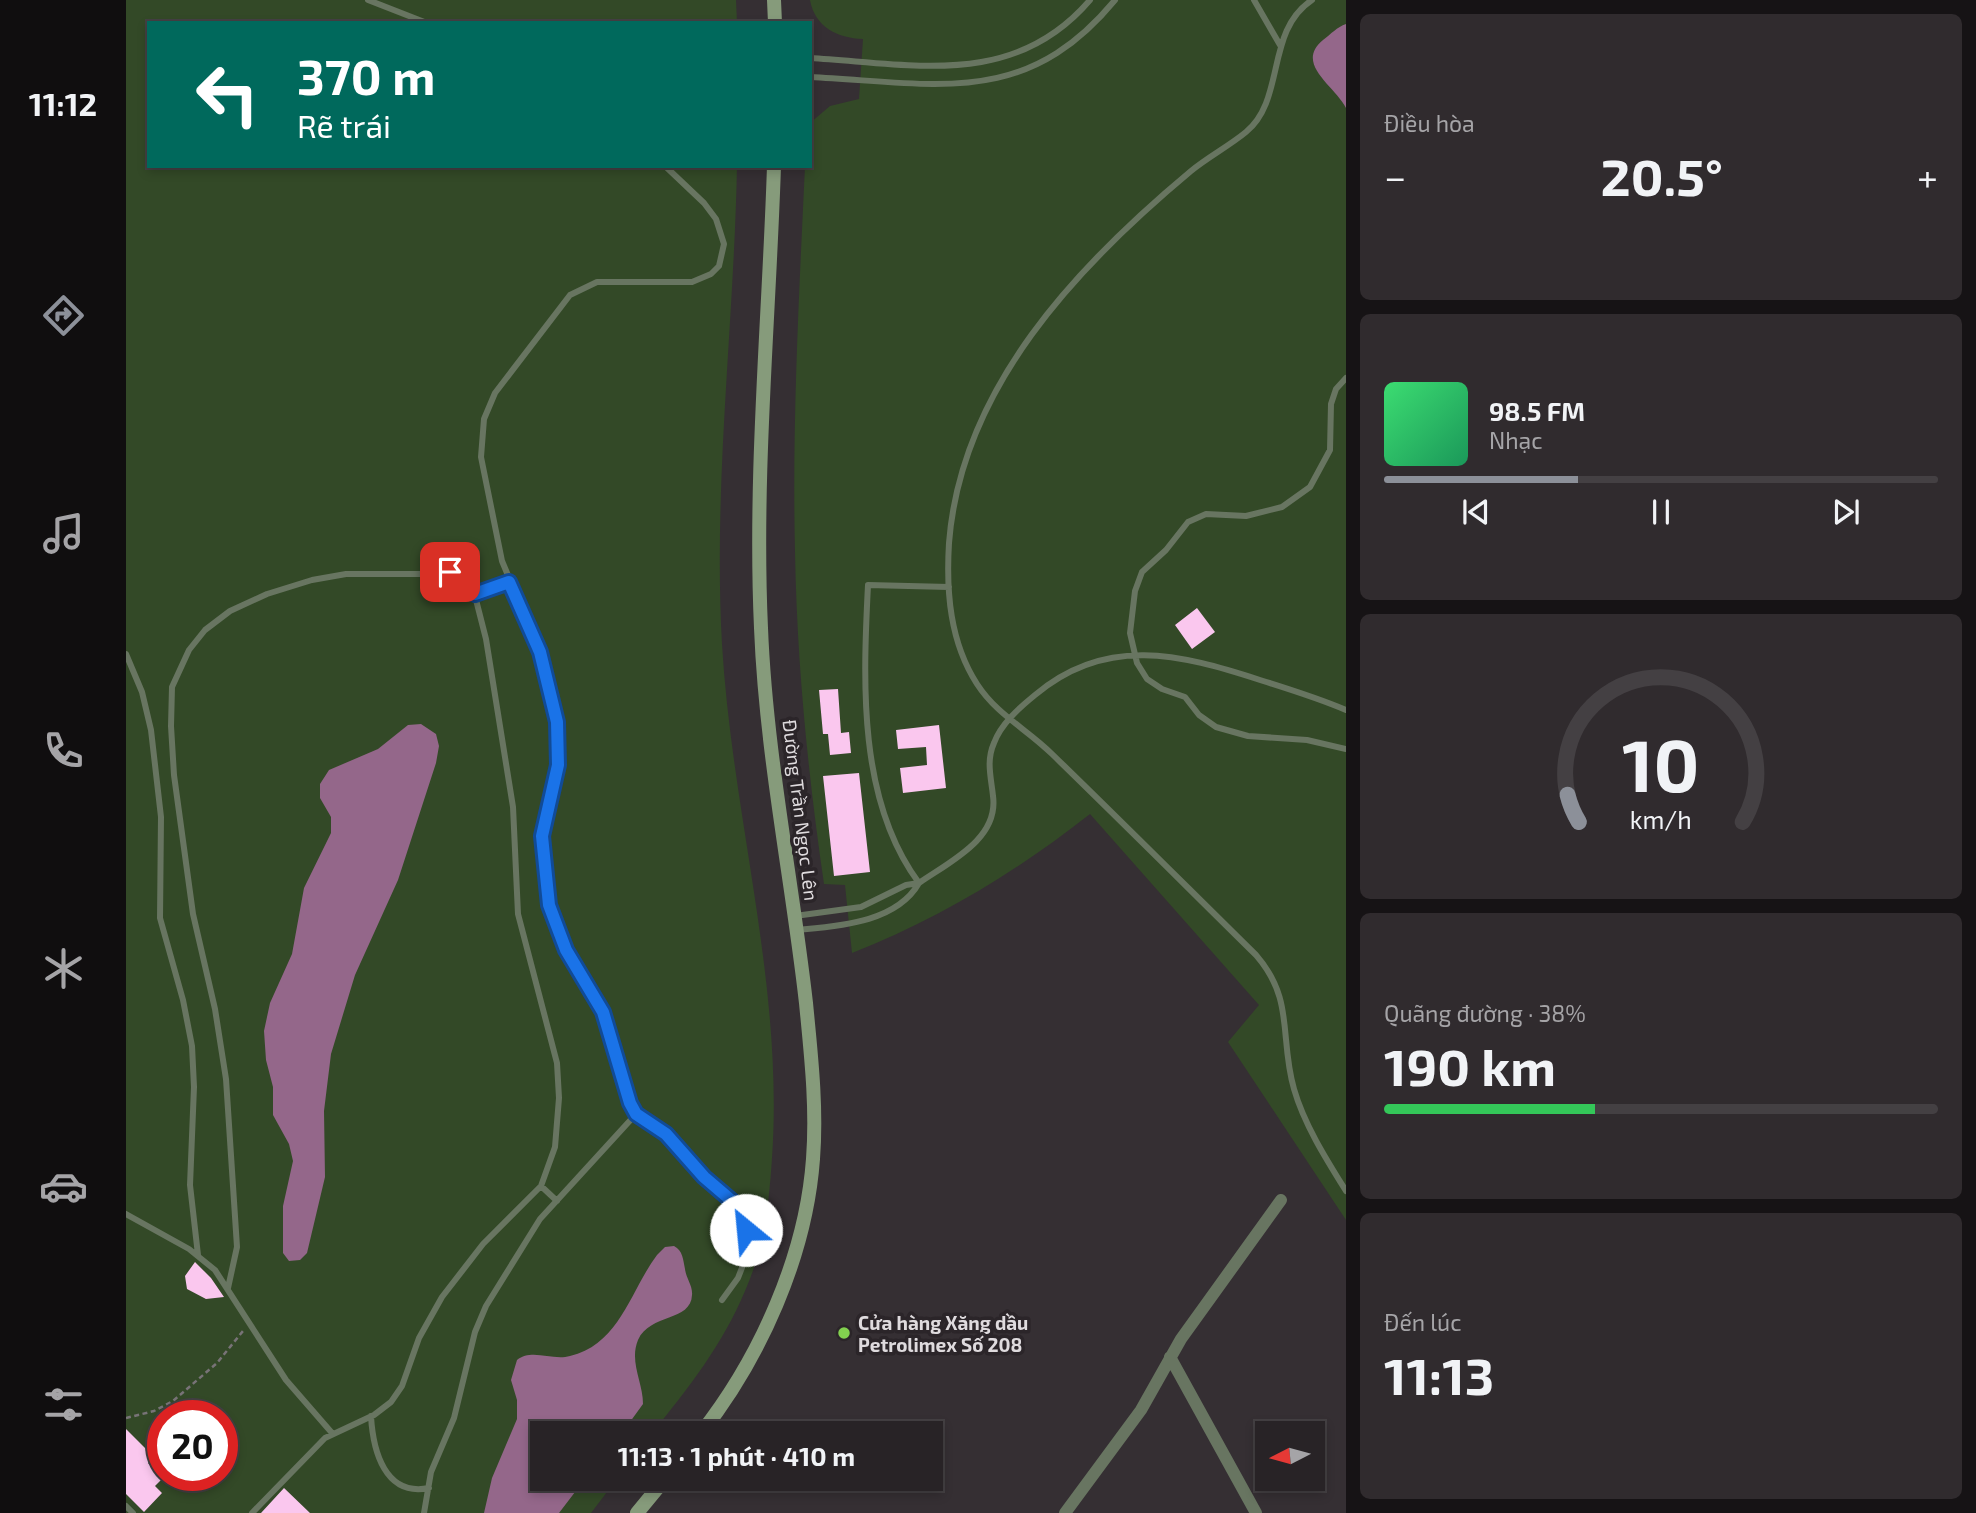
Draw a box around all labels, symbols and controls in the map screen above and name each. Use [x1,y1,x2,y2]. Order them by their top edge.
text: 370 m [297,46,435,105]
icon: left [182,49,273,140]
text: 11:12 [29,84,97,122]
text: Rẽ trái [297,106,391,144]
text: Điều hòa [1384,109,1475,137]
text: 20.5° [1600,144,1723,206]
text: − [1384,153,1406,199]
text: + [1917,153,1938,199]
icon: directions [39,291,88,340]
text: 98.5 FM [1489,395,1585,426]
text: Nhạc [1489,426,1542,454]
icon: previous [1457,493,1495,531]
icon: pause [1642,493,1680,531]
icon: next [1827,493,1865,531]
icon: music [39,509,88,558]
pin [420,542,480,602]
icon: arrive [431,553,469,591]
street label: Đường Trần Ngọc Lên [778,718,824,902]
text: 10 [1622,720,1700,808]
icon: phone [39,726,88,775]
text: km/h [1630,804,1692,834]
icon: climate [39,944,88,993]
text: Quãng đường · 38% [1384,999,1586,1027]
text: 190 km [1384,1034,1556,1096]
icon: car [39,1162,88,1211]
position arrow [709,1193,783,1267]
text: Đến lúc [1384,1308,1461,1336]
place label: Cửa hàng Xăng dầu Petrolimex Số 208 [858,1311,1028,1356]
marker: Cửa hàng Xăng dầu Petrolimex Số 208 [836,1325,852,1341]
text: 11:13 [1384,1343,1494,1405]
icon: filters [39,1380,88,1429]
speed limit sign: 20 [147,1400,238,1491]
north arrow [1255,1421,1325,1491]
map controls [1255,1421,1325,1491]
text: 11:13 · 1 phút · 410 m [618,1440,855,1471]

